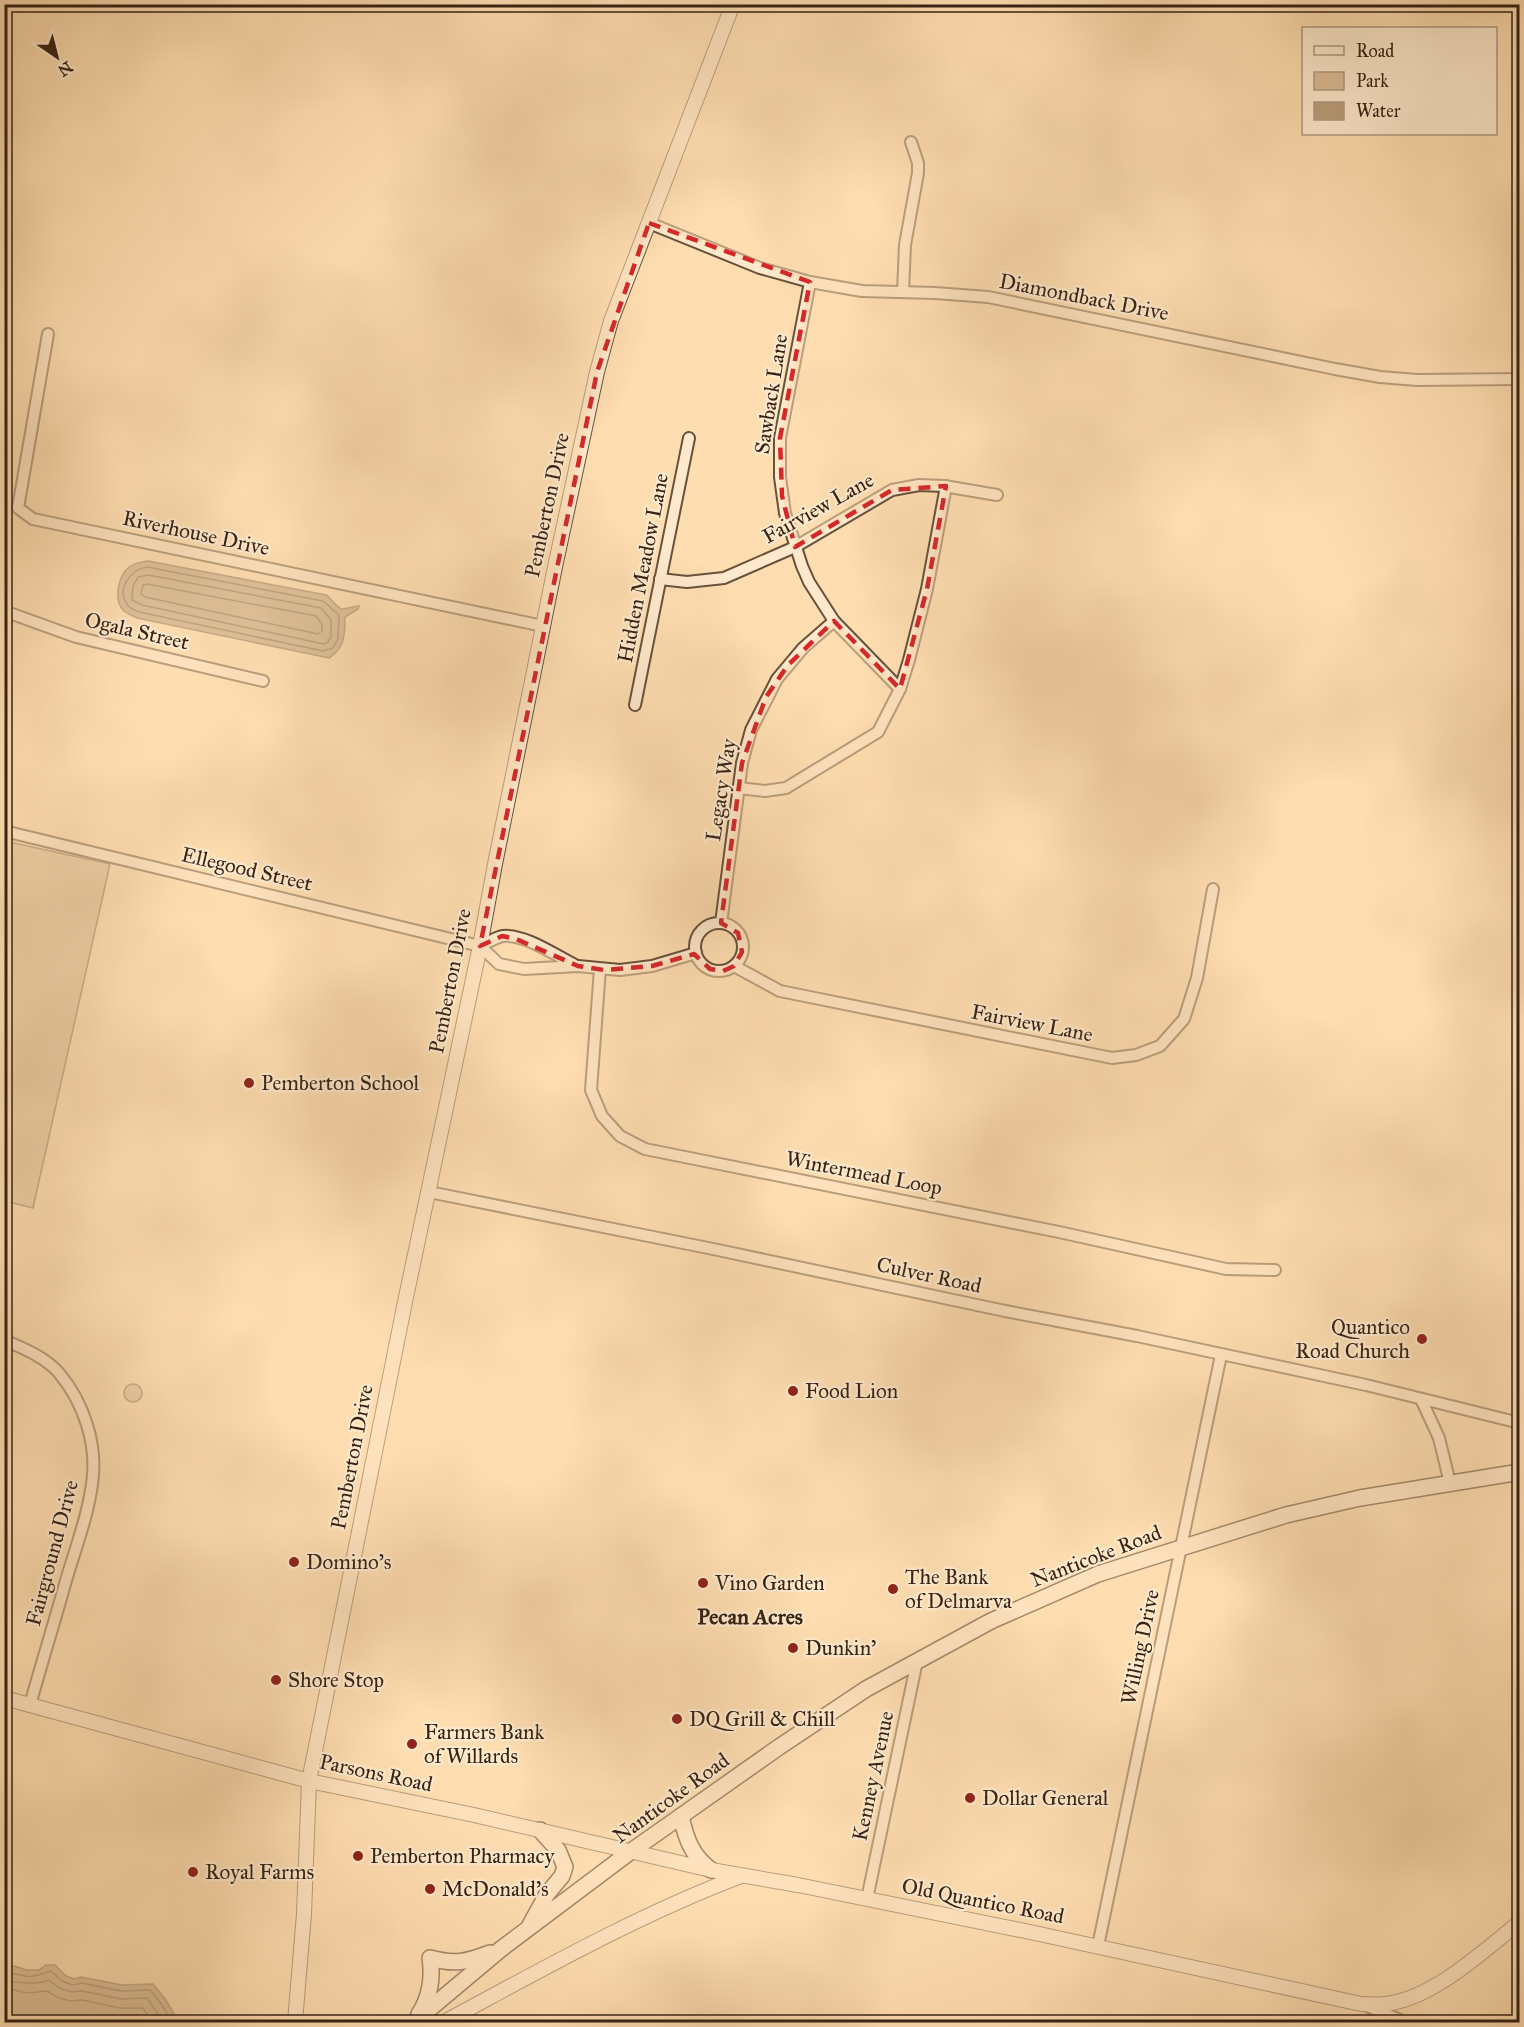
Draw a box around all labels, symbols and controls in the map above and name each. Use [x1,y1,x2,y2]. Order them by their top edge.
north arrow [27,27,87,87]
legend [1302,27,1497,135]
text: Road [1356,40,1394,62]
text: N [54,57,76,81]
text: Park [1356,70,1389,92]
text: Water [1356,100,1401,122]
street label: Diamondback Drive [997,268,1171,326]
street label: Sawback Lane [749,332,793,456]
street label: Pemberton Drive [519,430,575,580]
street label: Fairview Lane [758,467,878,549]
street label: Hidden Meadow Lane [612,471,674,665]
street label: Riverhouse Drive [120,505,272,561]
street label: Ogala Street [82,606,192,656]
street label: Legacy Way [700,736,742,843]
street label: Ellegood Street [179,841,316,897]
street label: Pemberton Drive [423,906,477,1056]
street label: Fairview Lane [969,998,1095,1048]
place label: Pemberton School [261,1070,420,1096]
marker: Pemberton School [242,1076,256,1090]
street label: Wintermead Loop [784,1145,944,1201]
street label: Culver Road [874,1251,984,1299]
place label: Quantico Road Church [1295,1314,1410,1364]
marker: Quantico Road Church [1415,1332,1429,1346]
place label: Food Lion [805,1378,898,1404]
street label: Pemberton Drive [325,1382,379,1532]
marker: Food Lion [786,1384,800,1398]
street label: Fairground Drive [20,1477,84,1629]
street label: Nanticoke Road [1027,1519,1165,1593]
place label: Domino's [306,1549,392,1575]
marker: Domino's [287,1555,301,1569]
place label: The Bank of Delmarva [905,1564,1012,1614]
place label: Vino Garden [714,1570,825,1596]
marker: Vino Garden [696,1576,710,1590]
marker: The Bank of Delmarva [886,1582,900,1596]
street label: Willing Drive [1115,1587,1165,1707]
district label: Pecan Acres [697,1603,803,1630]
place label: Dunkin' [805,1635,876,1661]
marker: Dunkin' [786,1641,800,1655]
place label: Shore Stop [288,1667,384,1693]
marker: Shore Stop [269,1673,283,1687]
place label: DQ Grill & Chill [689,1706,836,1732]
street label: Kenney Avenue [847,1708,900,1843]
marker: DQ Grill & Chill [670,1712,684,1726]
place label: Farmers Bank of Willards [424,1719,544,1769]
marker: Farmers Bank of Willards [405,1737,419,1751]
street label: Nanticoke Road [608,1747,735,1849]
street label: Parsons Road [317,1748,435,1798]
place label: Dollar General [982,1785,1109,1811]
marker: Dollar General [963,1791,977,1805]
place label: Pemberton Pharmacy [370,1843,555,1869]
marker: Pemberton Pharmacy [351,1849,365,1863]
place label: Royal Farms [205,1859,314,1885]
marker: Royal Farms [186,1865,200,1879]
street label: Old Quantico Road [900,1873,1067,1930]
place label: McDonald's [442,1876,549,1902]
marker: McDonald's [423,1882,437,1896]

